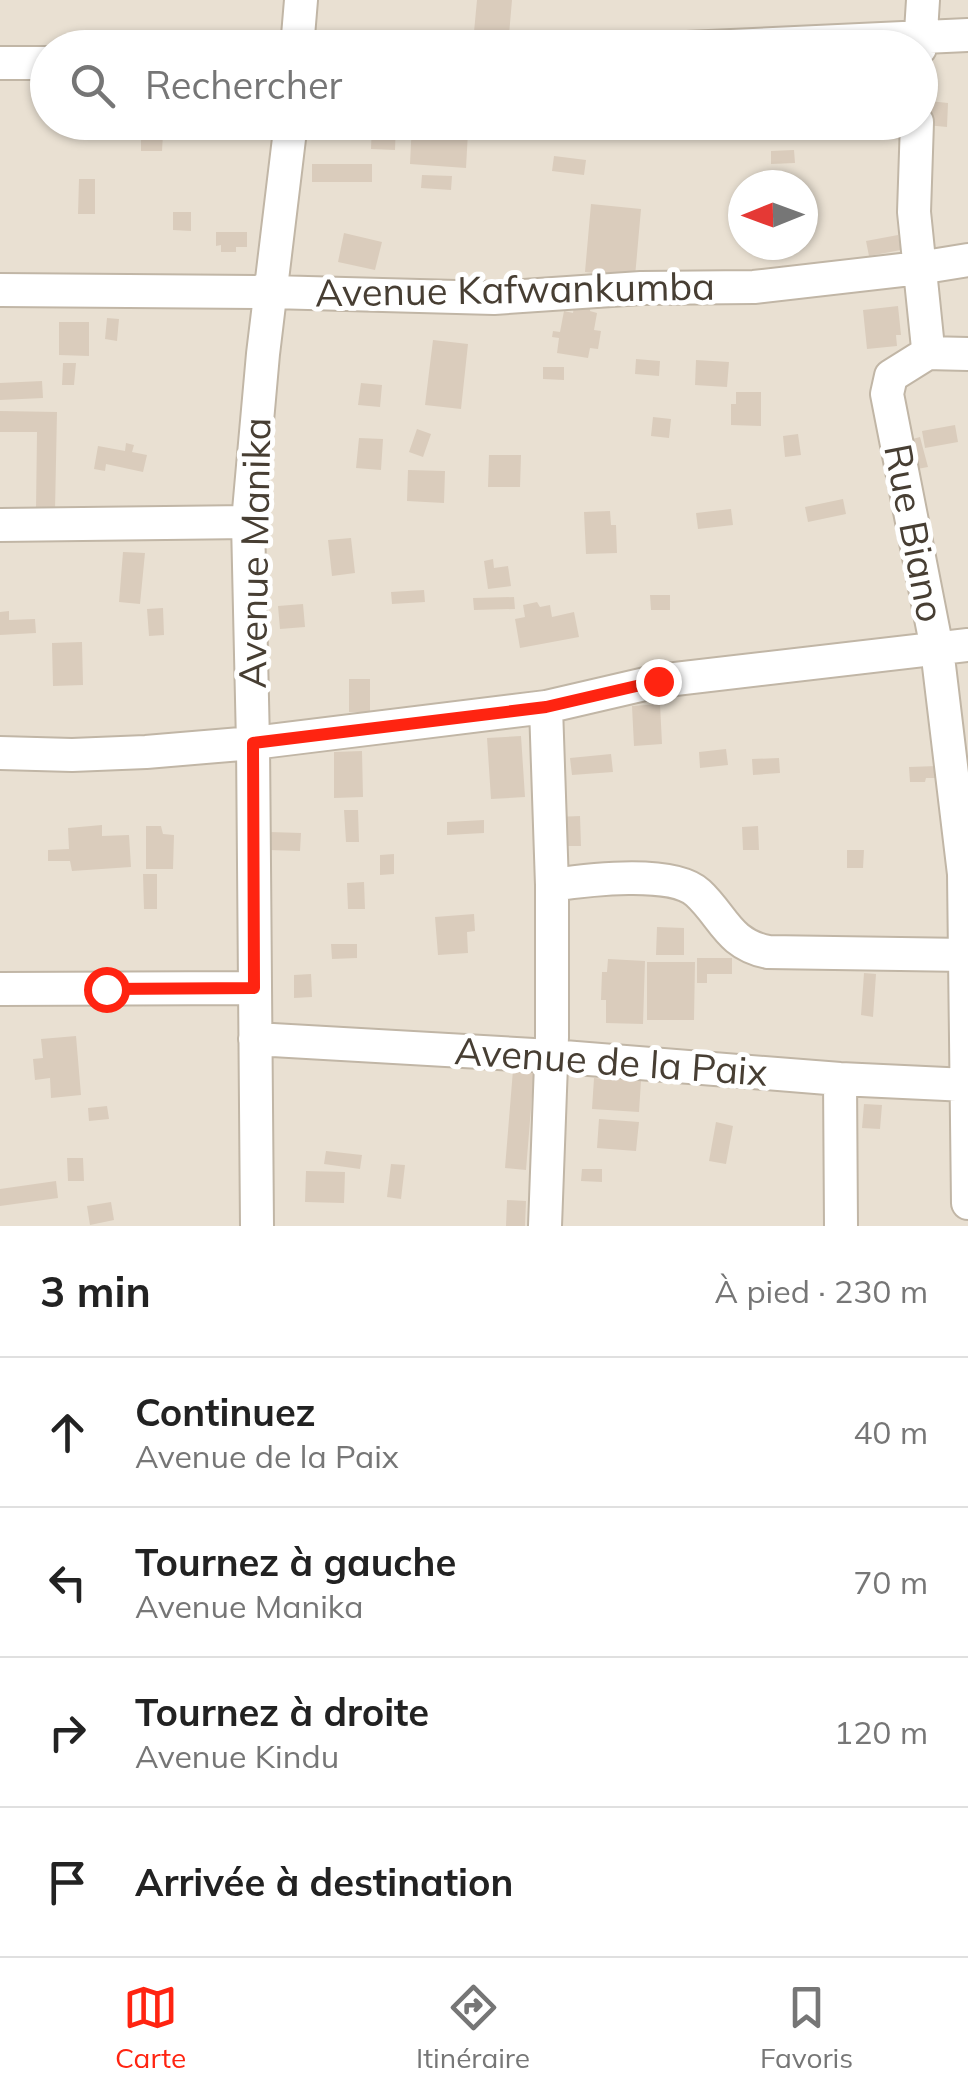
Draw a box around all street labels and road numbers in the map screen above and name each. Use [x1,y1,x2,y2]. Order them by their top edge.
street label: Avenue Kafwankumba [315,262,715,316]
street label: Avenue Manika [228,417,280,689]
street label: Rue Biano [874,440,956,626]
street label: Avenue de la Paix [453,1026,769,1096]

